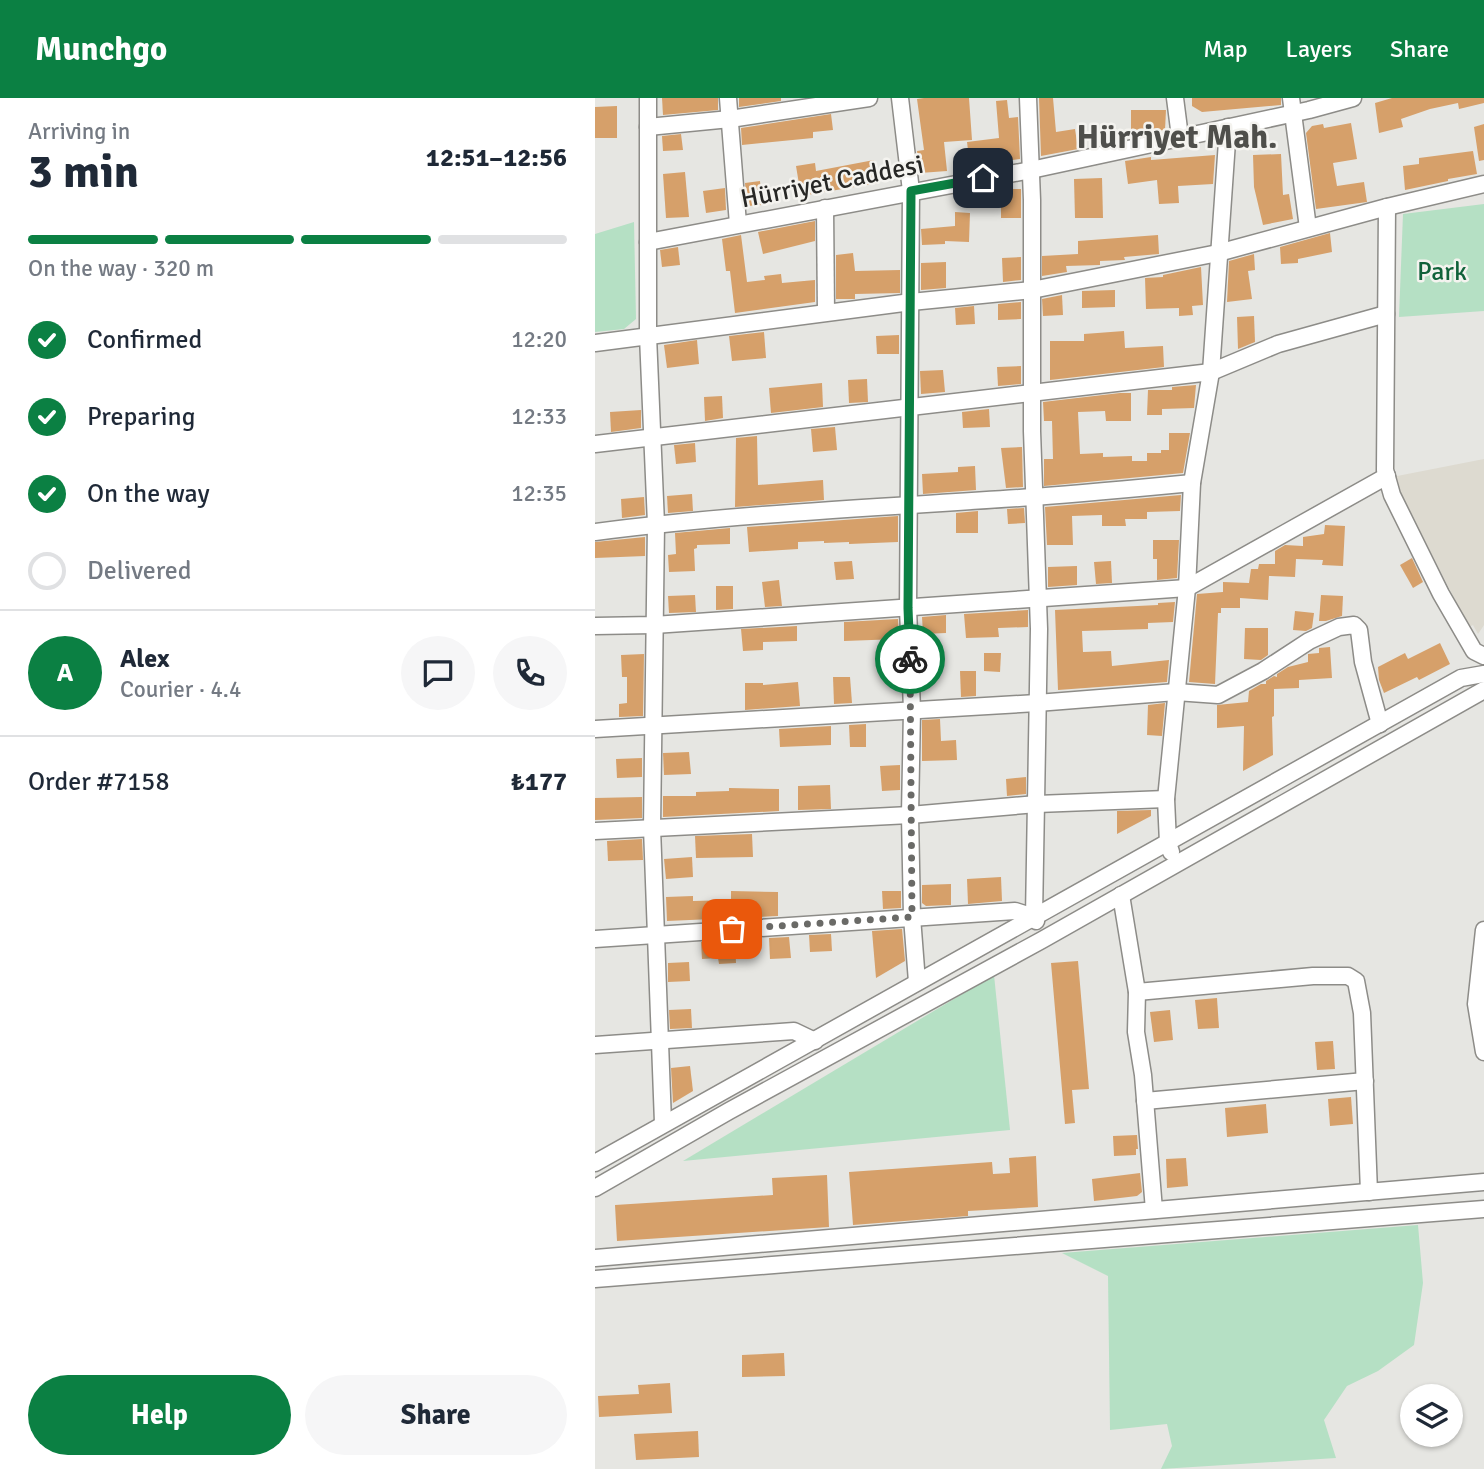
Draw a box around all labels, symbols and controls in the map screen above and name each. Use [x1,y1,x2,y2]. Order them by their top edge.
text: Munchgo [35,29,167,70]
text: Map [1203,34,1248,64]
text: Layers [1286,34,1352,64]
text: Share [1390,34,1449,64]
text: Arriving in [28,117,130,146]
district label: Hürriyet Mah. [1076,117,1278,158]
text: 12:51–12:56 [426,142,567,174]
text: 3 min [28,144,139,200]
pin [953,148,1013,208]
street label: Hürriyet Caddesi [738,149,926,215]
icon: home [964,159,1002,197]
text: On the way · 320 m [28,254,214,283]
park label: Park [1417,256,1467,288]
icon: check [28,321,66,359]
text: Confirmed [87,324,202,356]
text: 12:20 [511,325,567,354]
icon: check [28,398,66,436]
text: Preparing [87,401,195,433]
text: 12:33 [511,402,567,431]
icon: check [28,475,66,513]
text: On the way [87,478,210,510]
text: 12:35 [511,479,567,508]
text: Delivered [87,555,192,587]
courier [875,624,945,694]
button: chat [401,636,475,710]
button: phone [493,636,567,710]
icon: bike [891,640,929,678]
text: Alex [120,643,170,675]
text: A [57,657,73,689]
text: Courier · 4.4 [120,675,241,704]
text: Order #7158 [28,766,169,798]
text: ₺177 [511,766,567,798]
pin [702,899,762,959]
icon: bag [713,910,751,948]
button: Help [28,1375,291,1455]
button: Share [305,1375,567,1455]
map controls [1400,1384,1463,1447]
button: layers [1400,1384,1463,1447]

